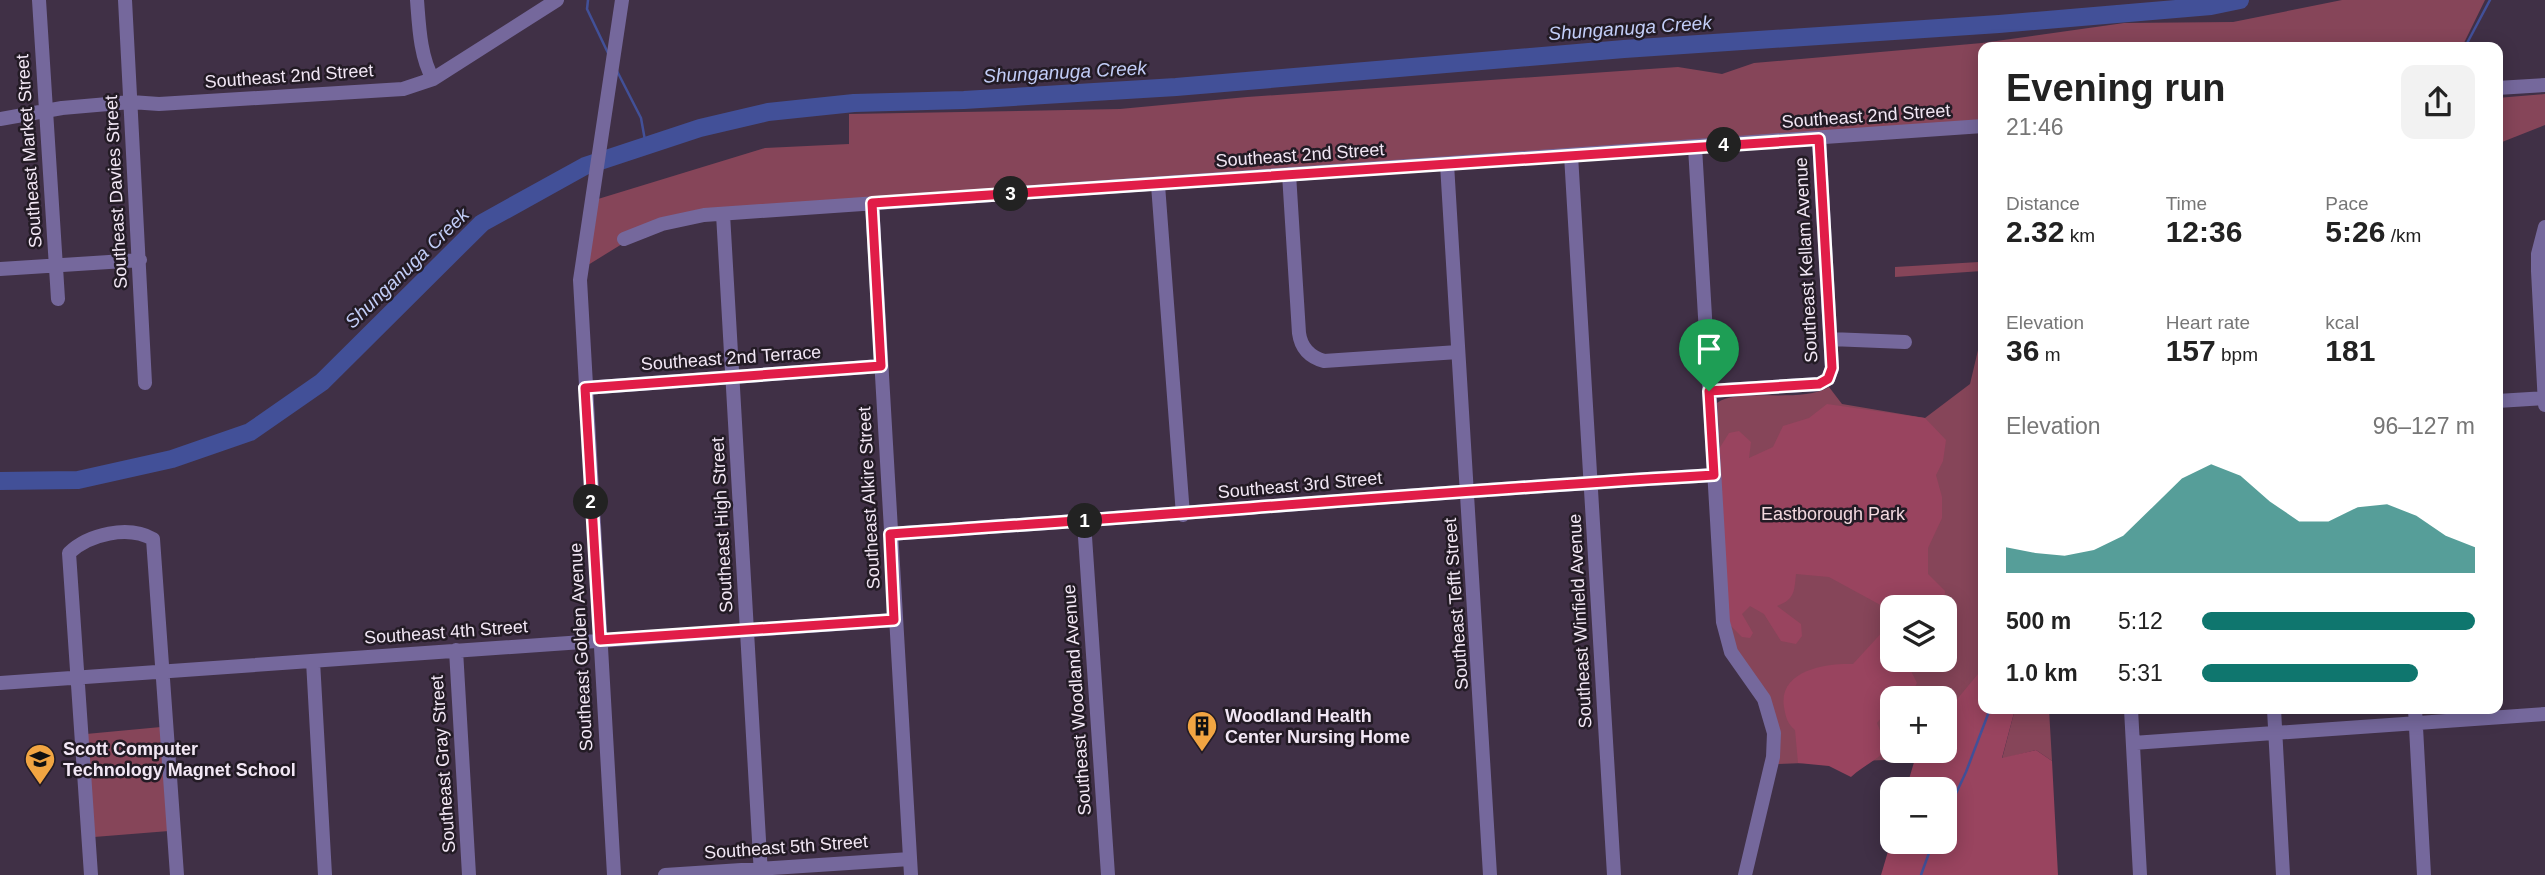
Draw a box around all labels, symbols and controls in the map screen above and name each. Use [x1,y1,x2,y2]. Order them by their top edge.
water label: Shunganuga Creek [1548,12,1714,44]
street label: Southeast Market Street [12,53,46,249]
water label: Shunganuga Creek [983,57,1149,87]
street label: Southeast 2nd Street [204,60,374,92]
button: share [2401,65,2475,139]
text: Evening run [2006,67,2226,109]
street label: Southeast Davies Street [101,95,131,289]
street label: Southeast 2nd Street [1781,100,1951,132]
text: 21:46 [2006,114,2064,140]
pin: 4 [1706,128,1742,162]
text: 4 [1718,134,1729,155]
street label: Southeast 2nd Street [1215,139,1385,171]
street label: Southeast Kellam Avenue [1791,157,1821,363]
pin: 3 [993,176,1028,212]
text: 3 [1005,183,1016,204]
text: Distance [2006,193,2080,214]
text: Time [2166,193,2207,214]
text: Pace [2325,193,2369,214]
water label: Shunganuga Creek [341,203,474,332]
text: 2.32 [2006,215,2064,248]
text: 12:36 [2166,215,2242,248]
text: 5:26 [2325,215,2385,248]
text: km [2064,225,2095,246]
text: /km [2385,225,2421,246]
text: Elevation [2006,312,2084,333]
text: Heart rate [2166,312,2250,333]
text: kcal [2325,312,2359,333]
pin [1679,319,1739,391]
icon: arrive [1690,330,1728,368]
text: 36 [2006,334,2039,367]
text: 157 [2166,334,2216,367]
text: 181 [2325,334,2375,367]
street label: Southeast 2nd Terrace [640,342,822,374]
text: m [2039,344,2060,365]
text: bpm [2216,344,2258,365]
street label: Southeast Alkire Street [854,406,884,590]
text: Elevation [2006,413,2101,439]
text: 96–127 m [2373,413,2475,439]
street label: Southeast High Street [707,437,737,613]
street label: Southeast 3rd Street [1217,468,1383,502]
pin: 2 [574,484,608,520]
text: 2 [585,491,596,512]
pin: 1 [1068,504,1102,538]
park label: Eastborough Park [1761,504,1906,524]
text: 1 [1079,510,1090,531]
street label: Southeast Winfield Avenue [1564,513,1596,729]
street label: Southeast Tefft Street [1440,517,1472,691]
street label: Southeast Golden Avenue [566,542,596,752]
street label: Southeast Woodland Avenue [1059,584,1095,816]
map controls [1880,595,1957,854]
button: layers [1880,595,1957,672]
text: 500 m [2006,608,2071,634]
text: 5:12 [2118,608,2163,634]
street label: Southeast 4th Street [363,616,529,648]
text: 1.0 km [2006,660,2078,686]
text: 5:31 [2118,660,2163,686]
street label: Southeast Gray Street [427,674,459,854]
button: + [1880,686,1957,763]
place label: Woodland Health Center Nursing Home [1225,706,1410,747]
building icon: Woodland Health Center Nursing Home [1185,709,1219,753]
place label: Scott Computer Technology Magnet School [63,739,296,780]
school or university icon: Scott Computer Technology Magnet School [23,742,57,786]
button: − [1880,777,1957,854]
street label: Southeast 5th Street [703,831,869,863]

